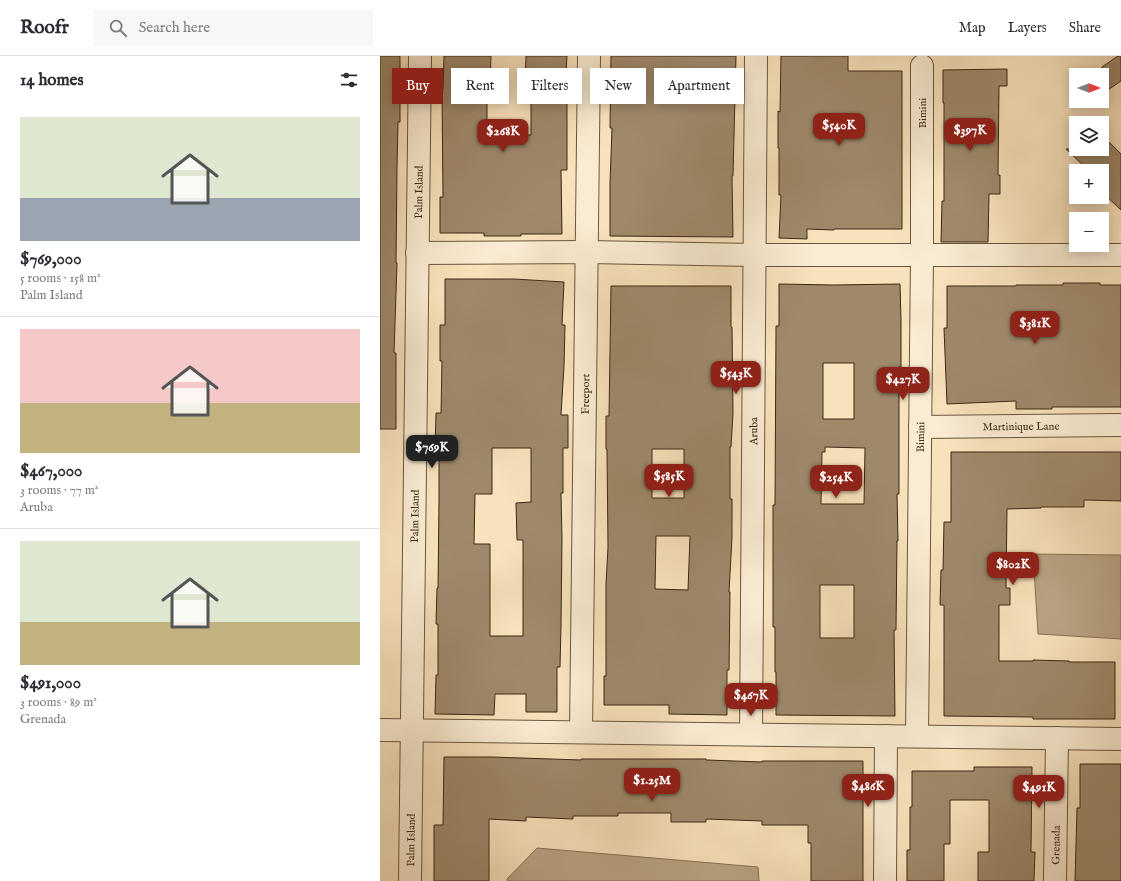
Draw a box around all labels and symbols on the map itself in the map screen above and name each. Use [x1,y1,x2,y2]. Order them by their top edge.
north arrow [1069,68,1109,108]
street label: Bimini [916,98,930,128]
pin: $540K [811,113,867,147]
pin: $397K [942,118,998,152]
pin: $268K [475,119,531,153]
street label: Palm Island [412,165,427,219]
pin: $381K [1007,311,1063,345]
pin: $543K [708,361,764,395]
pin: $427K [875,367,931,401]
street label: Freeport [579,373,593,414]
street label: Aruba [747,417,761,446]
street label: Martinique Lane [983,420,1059,434]
street label: Bimini [914,422,928,452]
pin: $769K [404,435,460,469]
pin: $585K [641,464,697,498]
pin: $254K [808,465,864,499]
street label: Palm Island [408,489,423,543]
pin: $802K [985,552,1041,586]
pin: $467K [723,683,779,717]
pin: $1.25M [619,768,685,802]
pin: $486K [840,774,896,808]
pin: $491K [1011,775,1067,809]
street label: Palm Island [404,813,419,867]
street label: Grenada [1049,825,1064,865]

